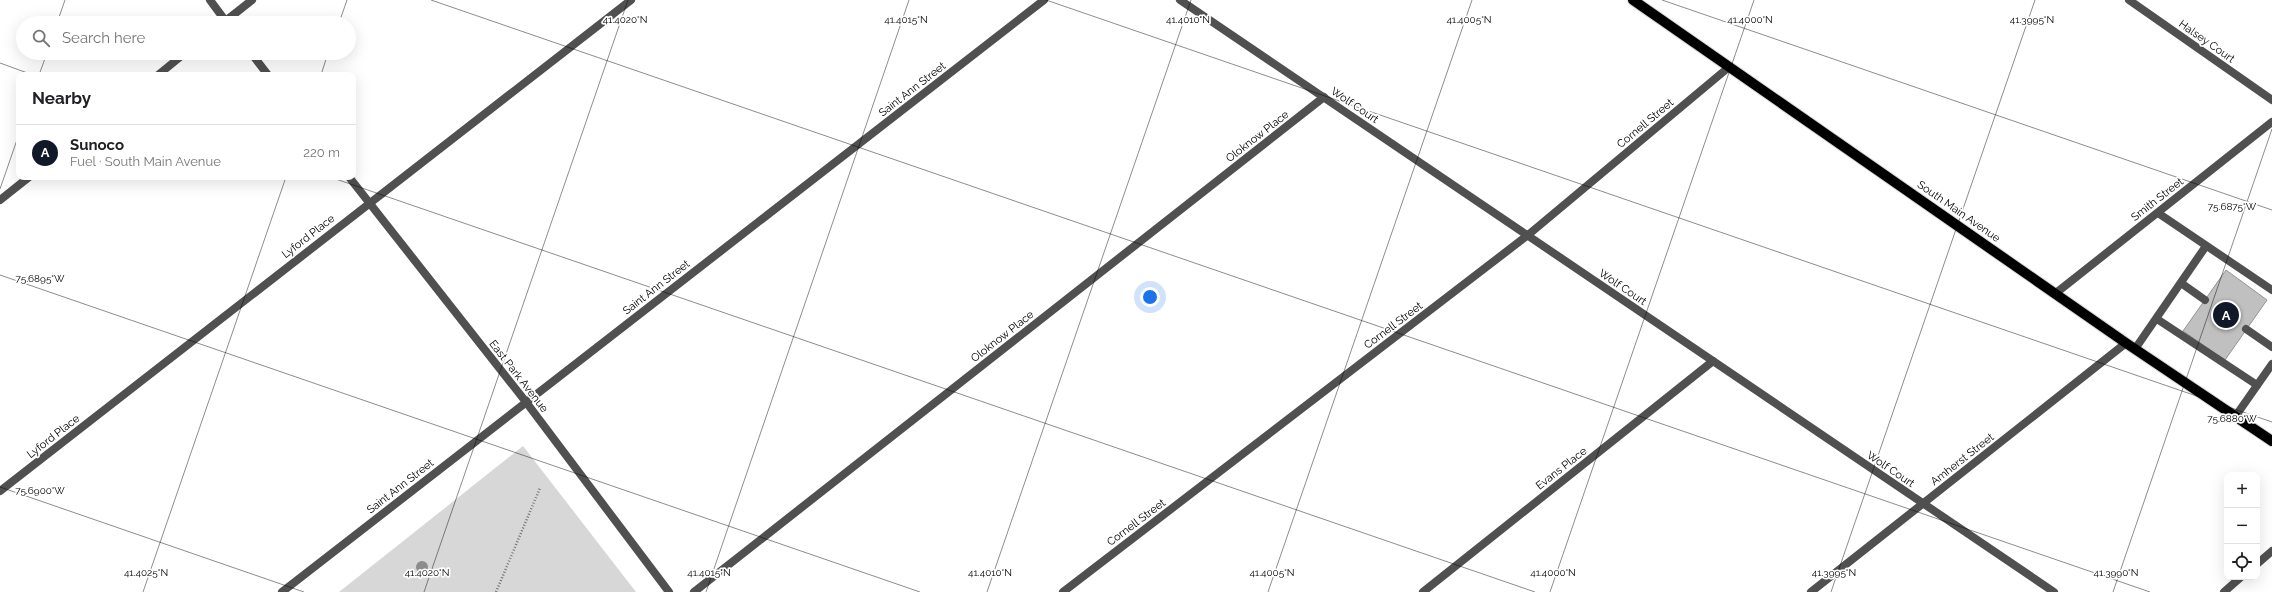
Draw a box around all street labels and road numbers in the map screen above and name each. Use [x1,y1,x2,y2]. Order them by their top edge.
street label: Halsey Court [2176,17,2237,66]
street label: Saint Ann Street [876,59,949,119]
street label: Wolf Court [1328,85,1381,126]
street label: Cornell Street [1614,96,1676,151]
street label: Oloknow Place [1223,108,1292,165]
street label: Smith Street [2129,175,2186,224]
street label: South Main Avenue [1915,178,2003,245]
street label: Lyford Place [279,212,338,261]
street label: Saint Ann Street [620,257,693,317]
street label: Wolf Court [1596,267,1649,308]
street label: Cornell Street [1362,299,1425,352]
street label: Oloknow Place [968,308,1037,365]
street label: East Park Avenue [486,338,551,415]
street label: Lyford Place [24,412,83,461]
street label: Amherst Street [1928,431,1997,488]
street label: Evans Place [1533,444,1590,492]
street label: Wolf Court [1864,449,1917,490]
street label: Saint Ann Street [364,456,437,516]
street label: Cornell Street [1105,496,1168,549]

